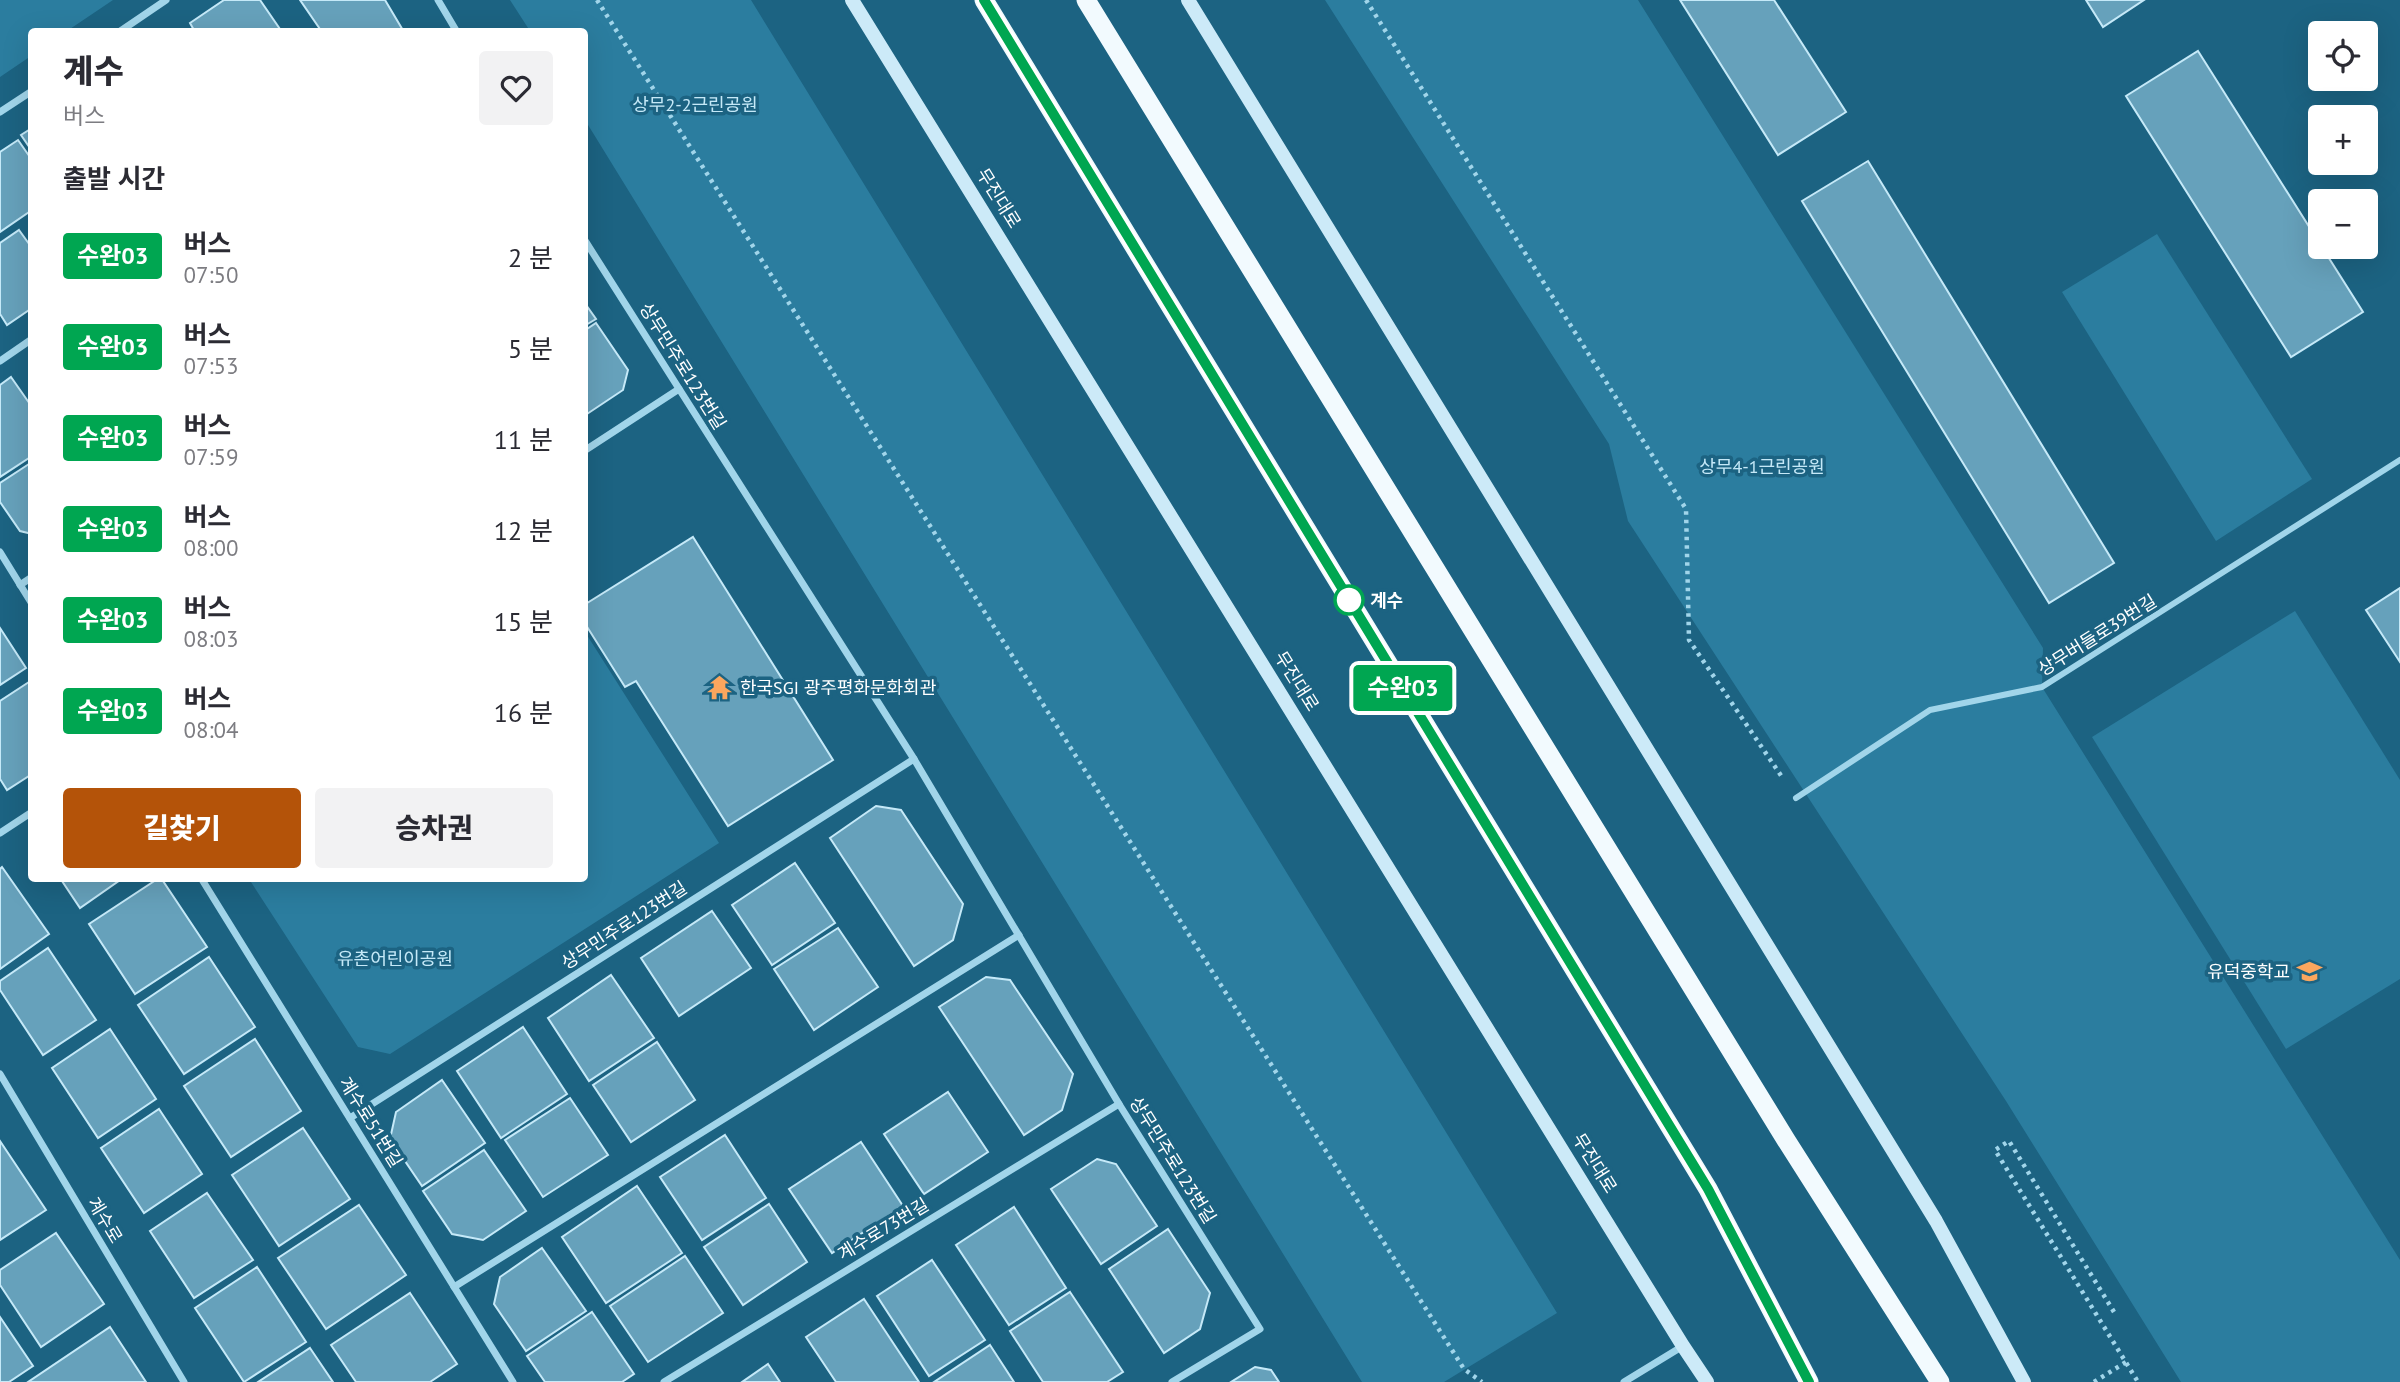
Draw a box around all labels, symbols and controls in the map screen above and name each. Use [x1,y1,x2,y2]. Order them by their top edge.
map controls [2308,21,2378,259]
button: locate [2308,21,2378,91]
text: 계수 [63,49,124,92]
button: heart [479,51,553,125]
park label: 상무2-2근린공원 [632,93,758,116]
text: 버스 [63,101,105,130]
button: + [2308,105,2378,175]
text: 출발 시간 [63,162,165,195]
street label: 무진대로 [972,164,1026,232]
button: − [2308,189,2378,259]
text: 버스 [183,227,231,260]
text: 수완03 [77,240,148,271]
text: 2 분 [508,241,553,274]
text: 07:50 [183,260,239,289]
street label: 상무민주로123번길 [635,298,731,434]
text: 버스 [183,318,231,351]
text: 수완03 [77,331,148,362]
text: 5 분 [508,332,553,365]
text: 07:53 [183,351,239,380]
text: 버스 [183,409,231,442]
text: 수완03 [77,422,148,453]
text: 11 분 [494,423,553,456]
text: 07:59 [183,442,239,471]
park label: 상무4-1근린공원 [1699,455,1825,478]
text: 버스 [183,500,231,533]
text: 수완03 [77,513,148,544]
text: 12 분 [494,514,553,547]
text: 08:00 [183,533,239,562]
marker: 계수 [1334,585,1364,615]
place label: 계수 [1370,589,1403,612]
street label: 상무버들로39번길 [2033,589,2161,681]
text: 버스 [183,591,231,624]
text: 수완03 [77,604,148,635]
text: 15 분 [494,605,553,638]
text: 08:03 [183,624,239,653]
street label: 무진대로 [1270,647,1324,715]
line badge: 수완03 [1354,665,1452,711]
text: 수완03 [1367,672,1439,703]
temple icon: 한국SGI 광주평화문화회관 [706,673,734,701]
place label: 한국SGI 광주평화문화회관 [740,676,937,699]
text: 버스 [183,682,231,715]
text: 수완03 [77,695,148,726]
text: 16 분 [494,696,553,729]
text: 08:04 [183,715,239,744]
button: 길찾기 [63,788,301,868]
button: 승차권 [315,788,553,868]
street label: 상무민주로123번길 [557,876,691,974]
park label: 유촌어린이공원 [337,947,453,970]
school or university icon: 유덕중학교 [2296,957,2324,985]
place label: 유덕중학교 [2207,960,2290,983]
street label: 계수로51번길 [334,1072,408,1172]
street label: 상무민주로123번길 [1125,1092,1221,1228]
street label: 무진대로 [1568,1129,1622,1197]
street label: 계수로 [82,1193,128,1247]
street label: 계수로73번길 [833,1193,933,1265]

